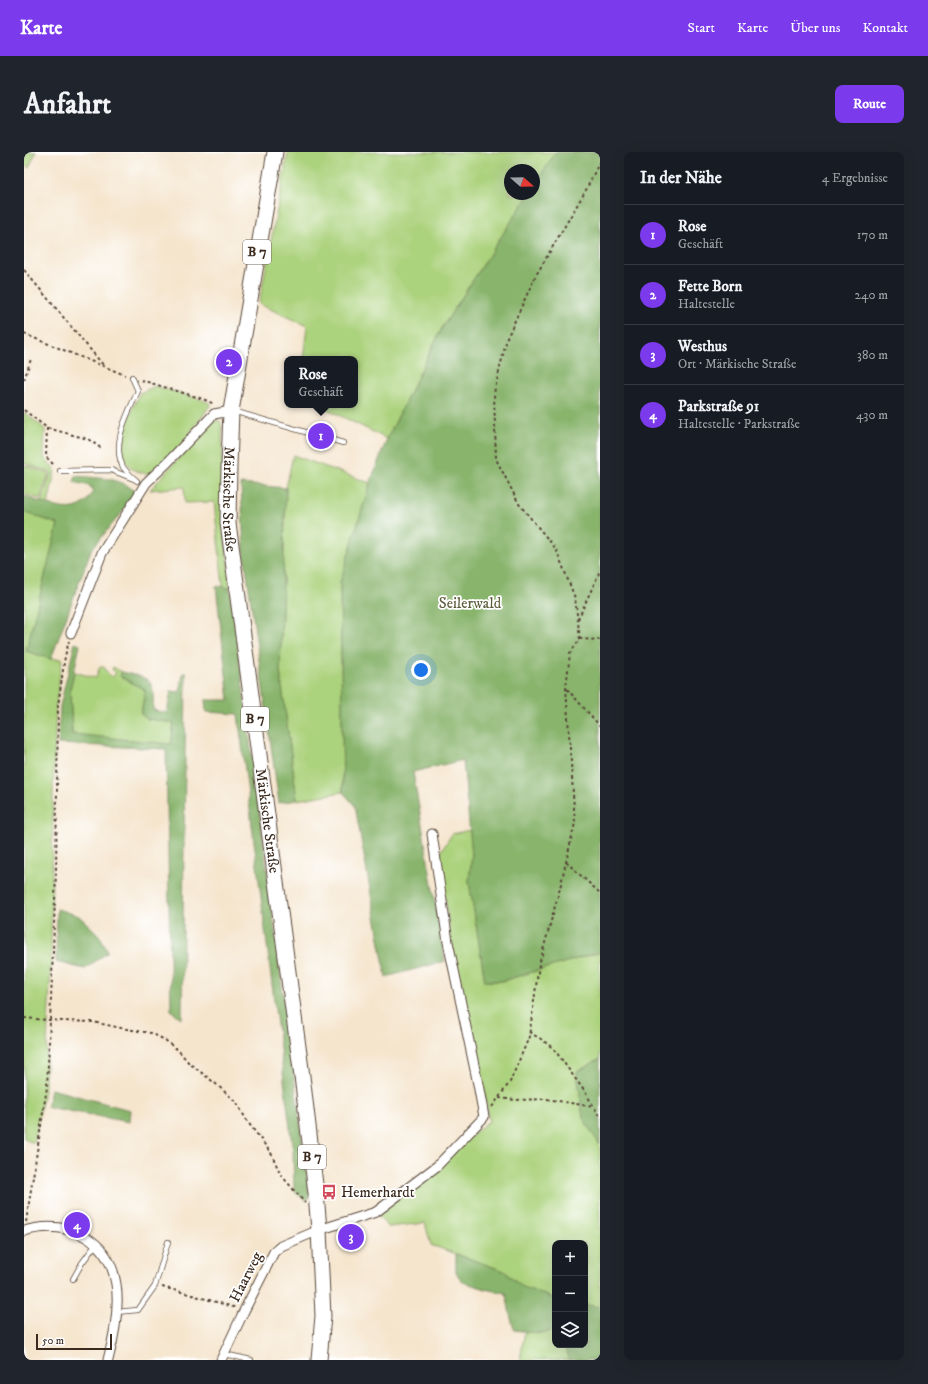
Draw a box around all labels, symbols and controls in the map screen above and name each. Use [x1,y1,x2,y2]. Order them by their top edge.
text: Karte [20,17,62,40]
text: Start [688,19,715,37]
text: Karte [737,19,768,37]
text: Über uns [790,19,840,37]
text: Kontakt [862,19,908,37]
button: Route [835,85,904,123]
text: Anfahrt [24,87,111,122]
north arrow [504,164,540,200]
text: In der Nähe [640,167,722,189]
text: 4 Ergebnisse [822,170,888,186]
text: Rose [678,217,706,236]
text: 1 [651,227,655,243]
text: 170 m [857,227,888,243]
text: Geschäft [678,236,723,252]
road number: B 7 [243,240,271,264]
text: Fette Born [678,277,742,296]
text: 2 [650,287,656,303]
text: 240 m [855,287,888,303]
text: Haltestelle [678,296,735,312]
text: Westhus [678,337,727,356]
pin: 2 [216,347,242,377]
text: 3 [651,347,655,363]
text: 380 m [857,347,888,363]
popup [284,356,358,408]
text: Ort · Märkische Straße [678,356,796,372]
text: Rose [298,365,327,384]
text: Geschäft [298,384,344,400]
text: Parkstraße 91 [678,397,759,416]
text: 4 [649,407,657,423]
text: 430 m [856,407,888,423]
text: Haltestelle · Parkstraße [678,416,800,432]
pin: 1 [308,421,334,451]
street label: Märkische Straße [218,446,241,553]
park label: Seilerwald [439,594,502,613]
your location [411,660,431,680]
road number: B 7 [241,707,269,731]
street label: Märkische Straße [251,767,284,874]
road number: B 7 [298,1145,326,1169]
bus stop icon: Hemerhardt [320,1183,338,1201]
place label: Hemerhardt [341,1183,415,1202]
pin: 4 [64,1210,90,1240]
pin: 3 [338,1222,364,1252]
map controls [552,1240,588,1348]
button: + [552,1240,588,1276]
street label: Haarweg [225,1248,267,1305]
button: − [552,1276,588,1312]
button: layers [552,1312,588,1348]
scale bar [36,1332,112,1351]
text: 50 m [42,1334,64,1348]

